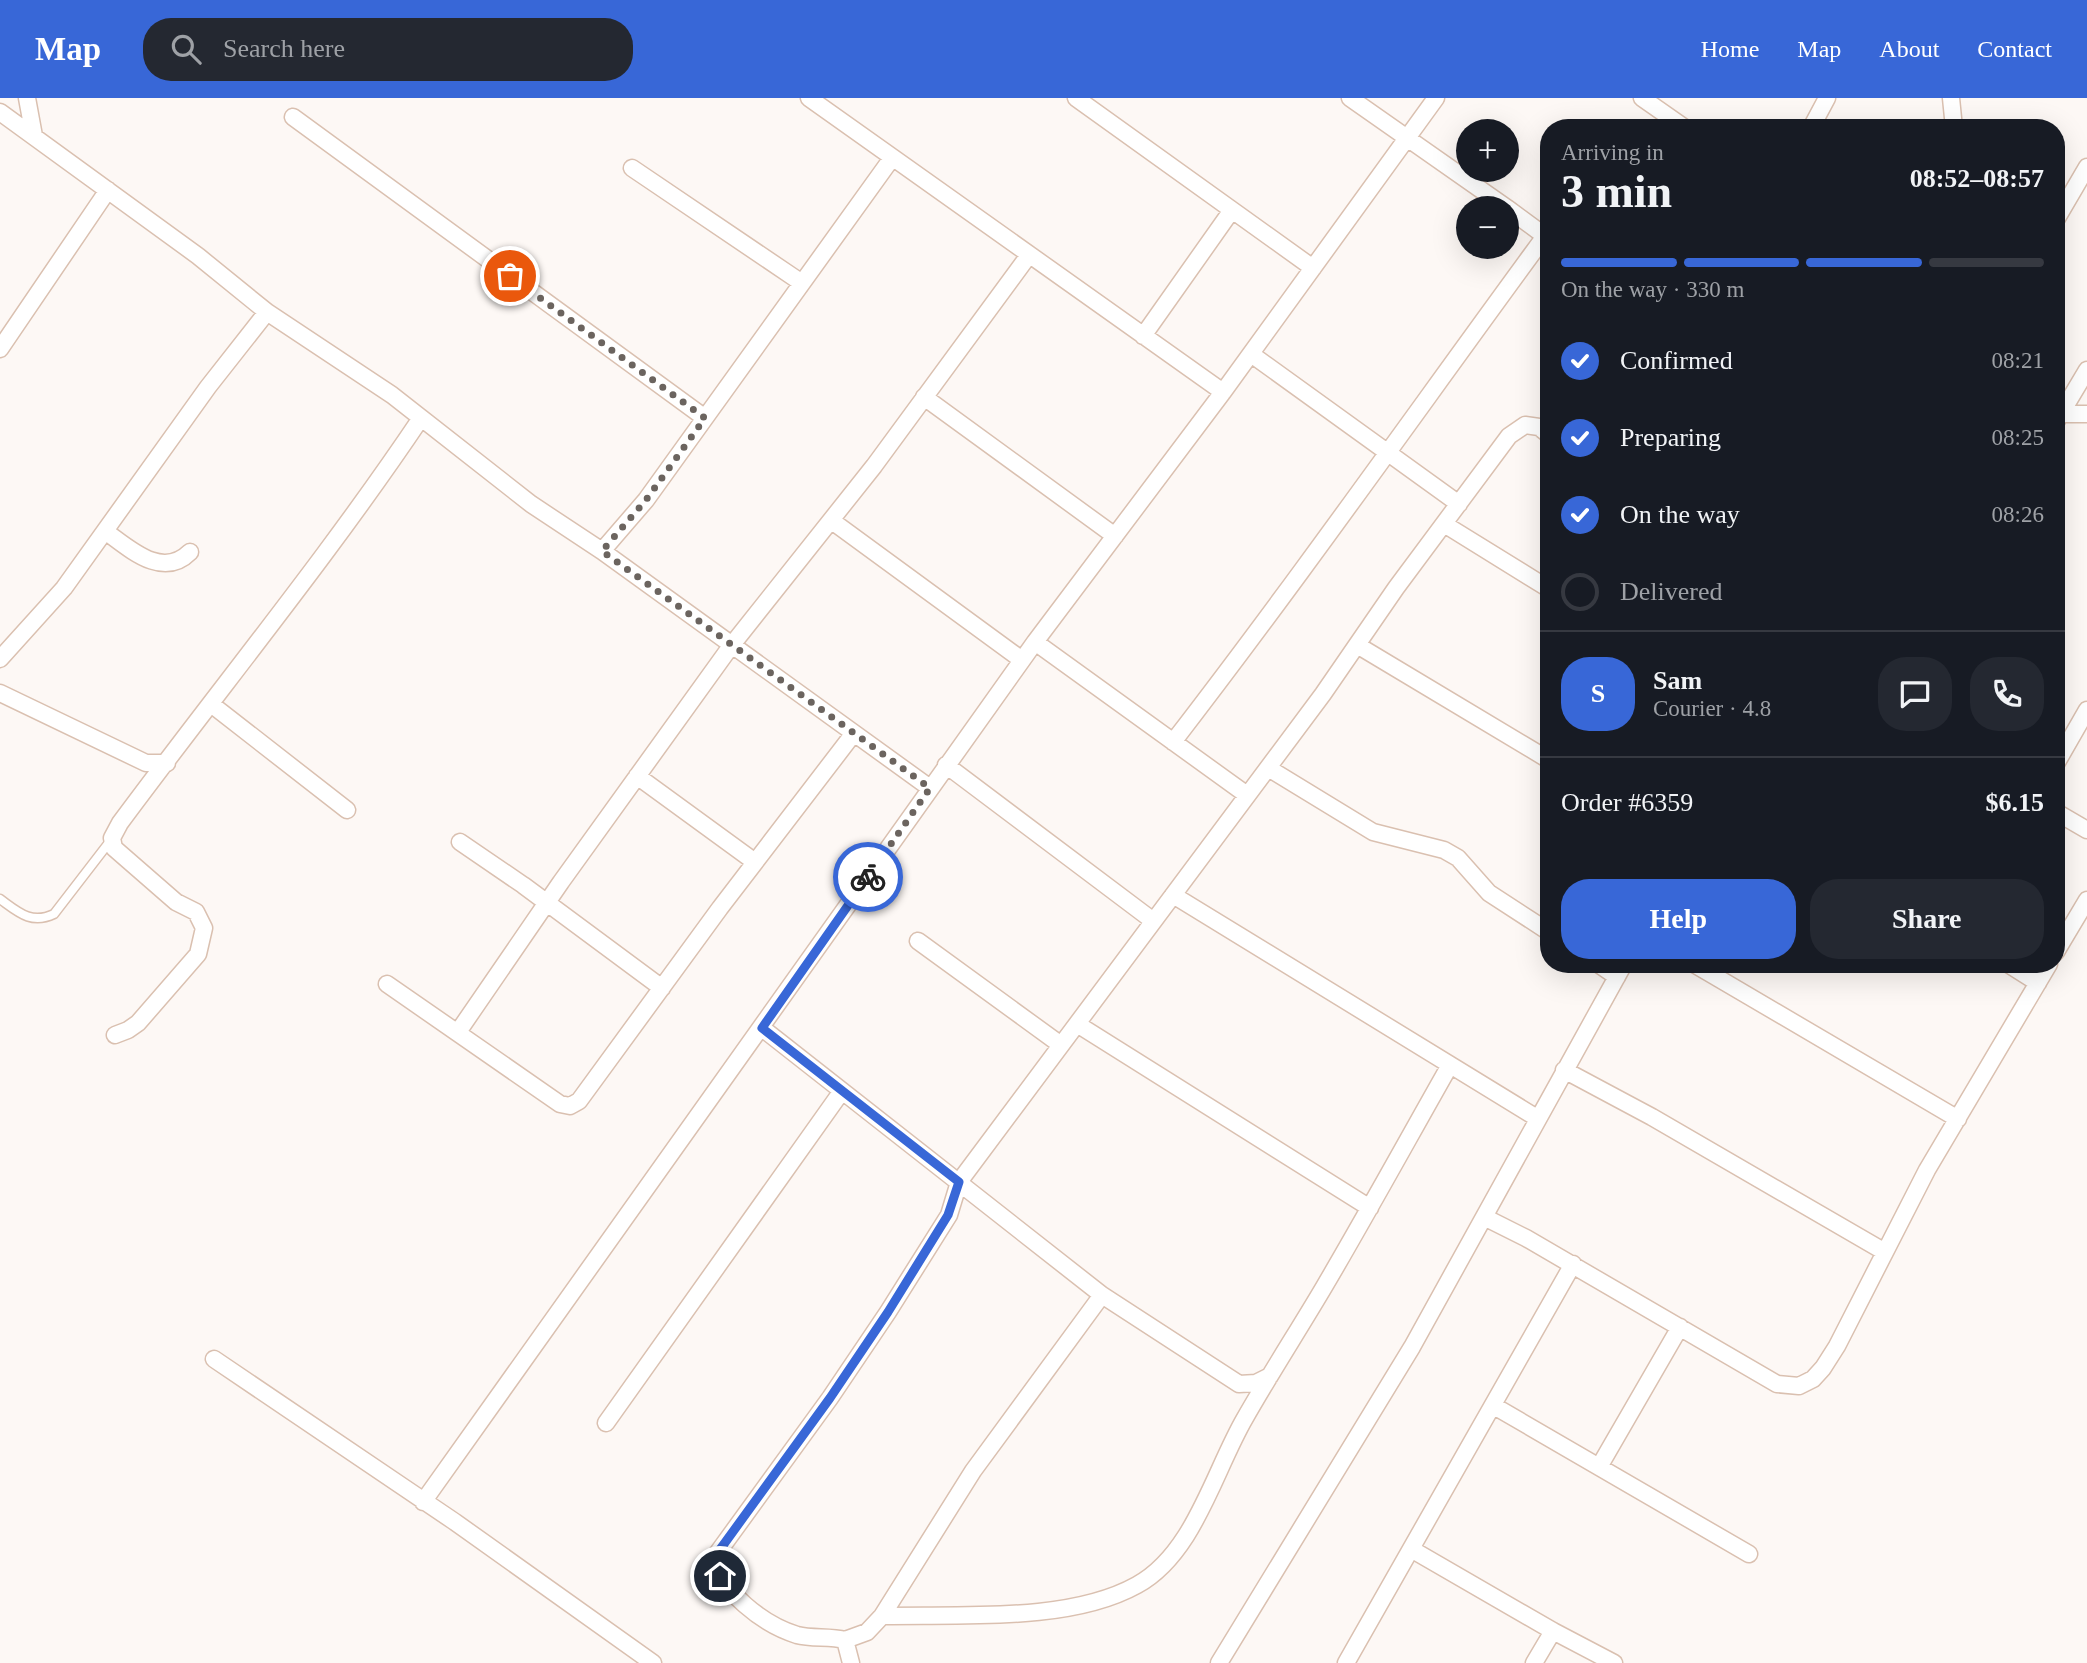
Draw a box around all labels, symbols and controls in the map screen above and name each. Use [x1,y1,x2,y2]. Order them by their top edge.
search box [143,18,633,81]
icon: search [167,30,205,68]
text: Map [35,31,101,67]
text: Search here [223,34,345,63]
text: Home [1701,36,1759,62]
text: Map [1797,36,1841,62]
text: About [1879,36,1939,62]
text: Contact [1977,36,2052,62]
map controls [1456,119,1519,259]
button: + [1456,119,1519,182]
text: Arriving in [1561,140,1664,165]
text: 08:52–08:57 [1910,164,2044,193]
text: 3 min [1561,166,1672,217]
button: − [1456,196,1519,259]
pin [480,246,540,306]
icon: bag [491,257,529,295]
text: On the way · 330 m [1561,277,1744,302]
icon: check [1561,342,1599,380]
text: Confirmed [1620,346,1733,375]
text: 08:21 [1992,348,2044,373]
icon: check [1561,419,1599,457]
text: Preparing [1620,423,1721,452]
text: 08:25 [1992,425,2044,450]
icon: check [1561,496,1599,534]
text: On the way [1620,500,1740,529]
text: 08:26 [1992,502,2044,527]
text: Delivered [1620,577,1723,606]
button: chat [1878,657,1952,731]
button: phone [1970,657,2044,731]
text: Sam [1653,666,1702,695]
text: S [1591,679,1605,708]
text: Courier · 4.8 [1653,696,1771,721]
text: Order #6359 [1561,788,1693,817]
text: $6.15 [1986,788,2044,817]
courier [833,842,903,912]
icon: bike [849,858,887,896]
button: Help [1561,879,1796,959]
button: Share [1810,879,2044,959]
pin [690,1546,750,1606]
icon: home [701,1557,739,1595]

